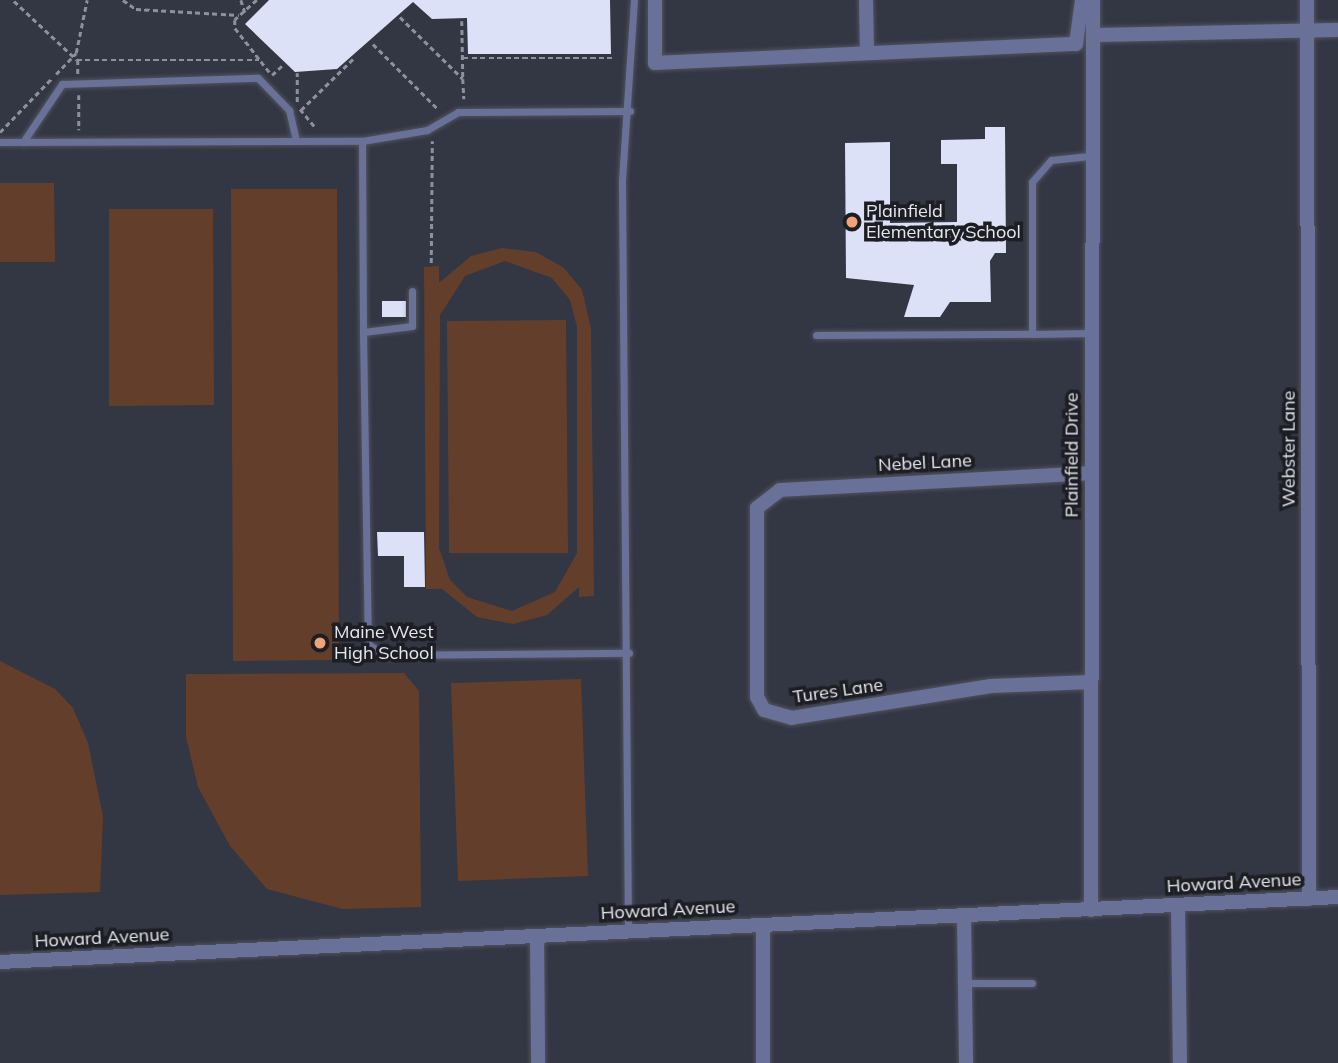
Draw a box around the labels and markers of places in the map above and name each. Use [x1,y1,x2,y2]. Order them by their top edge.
place label: Plainfield Elementary School [866,201,1021,244]
marker: Plainfield Elementary School [844,214,860,230]
place label: Maine West High School [334,622,434,664]
marker: Maine West High School [312,635,328,651]

